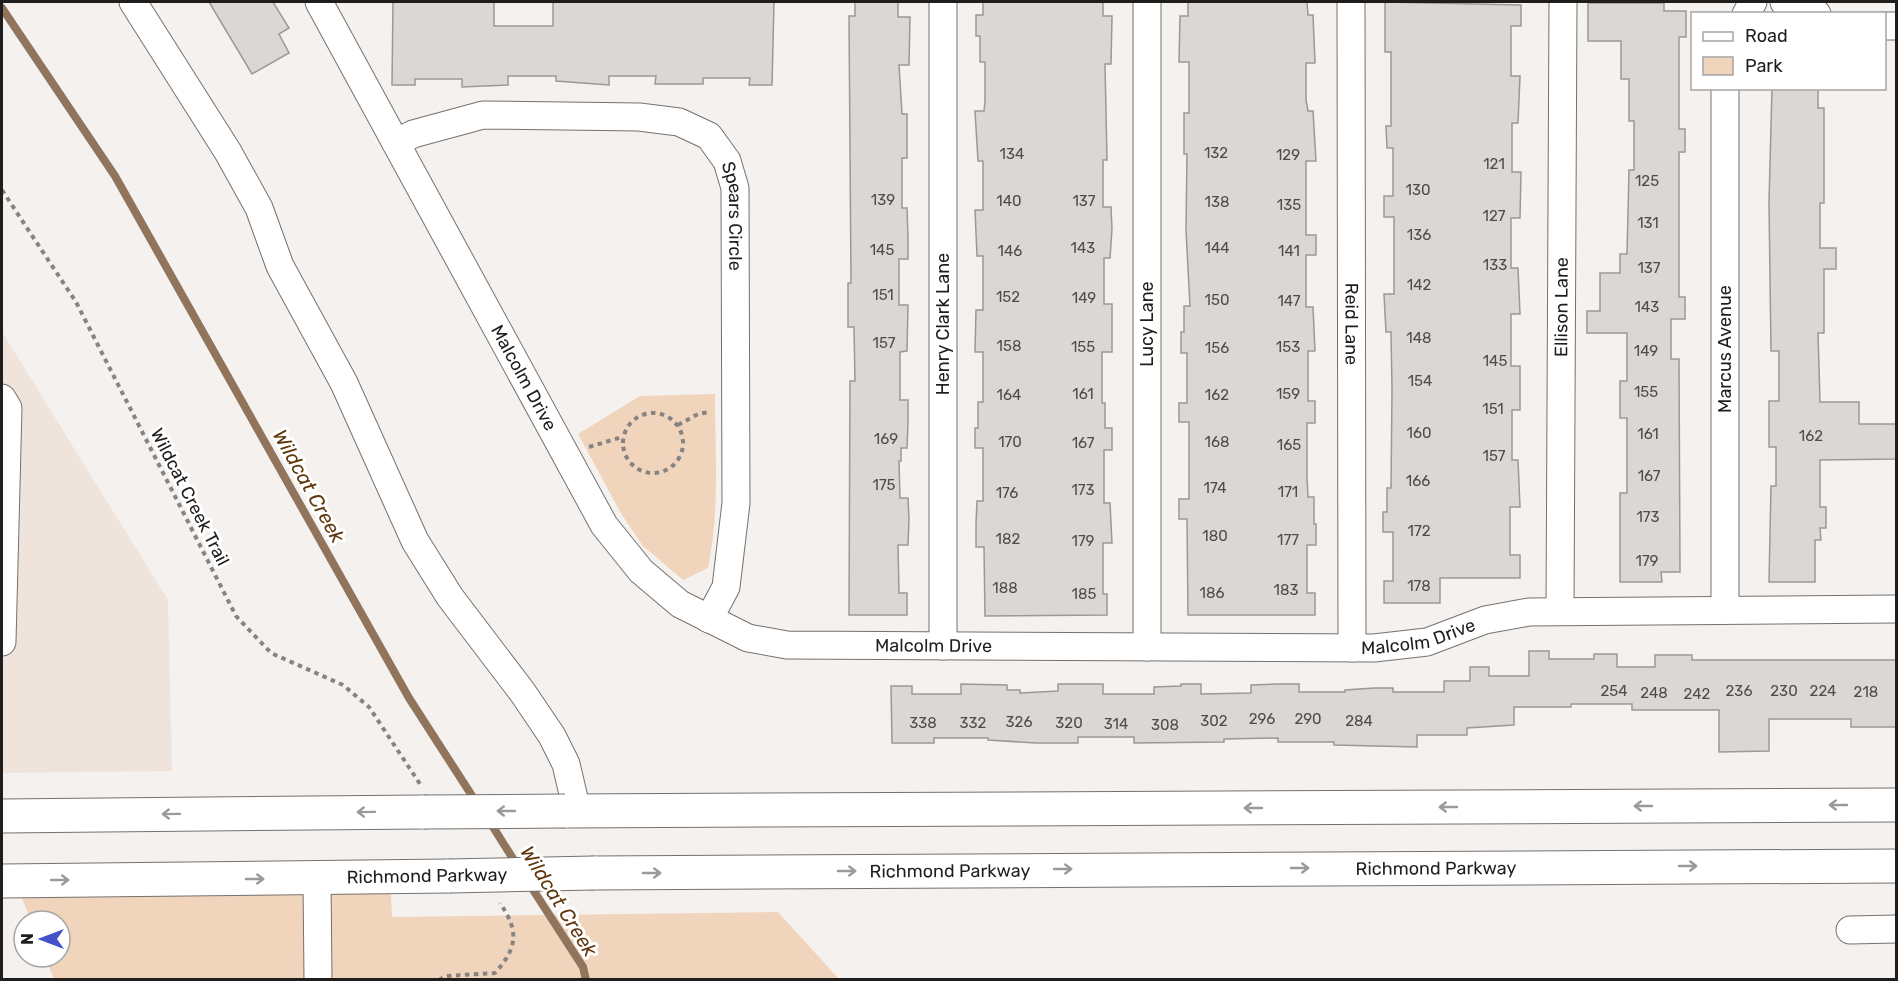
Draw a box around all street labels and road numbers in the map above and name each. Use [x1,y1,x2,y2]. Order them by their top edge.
street label: Spears Circle [717,159,747,271]
street label: Henry Clark Lane [932,253,954,395]
street label: Ellison Lane [1550,257,1573,357]
street label: Lucy Lane [1136,281,1158,367]
street label: Reid Lane [1340,283,1363,365]
street label: Marcus Avenue [1714,285,1736,413]
street label: Malcolm Drive [486,321,561,434]
street label: Wildcat Creek Trail [146,425,234,569]
street label: Malcolm Drive [1361,614,1478,659]
street label: Malcolm Drive [875,634,992,657]
street label: Richmond Parkway [1356,857,1517,880]
street label: Richmond Parkway [870,860,1031,883]
street label: Richmond Parkway [346,864,508,888]

